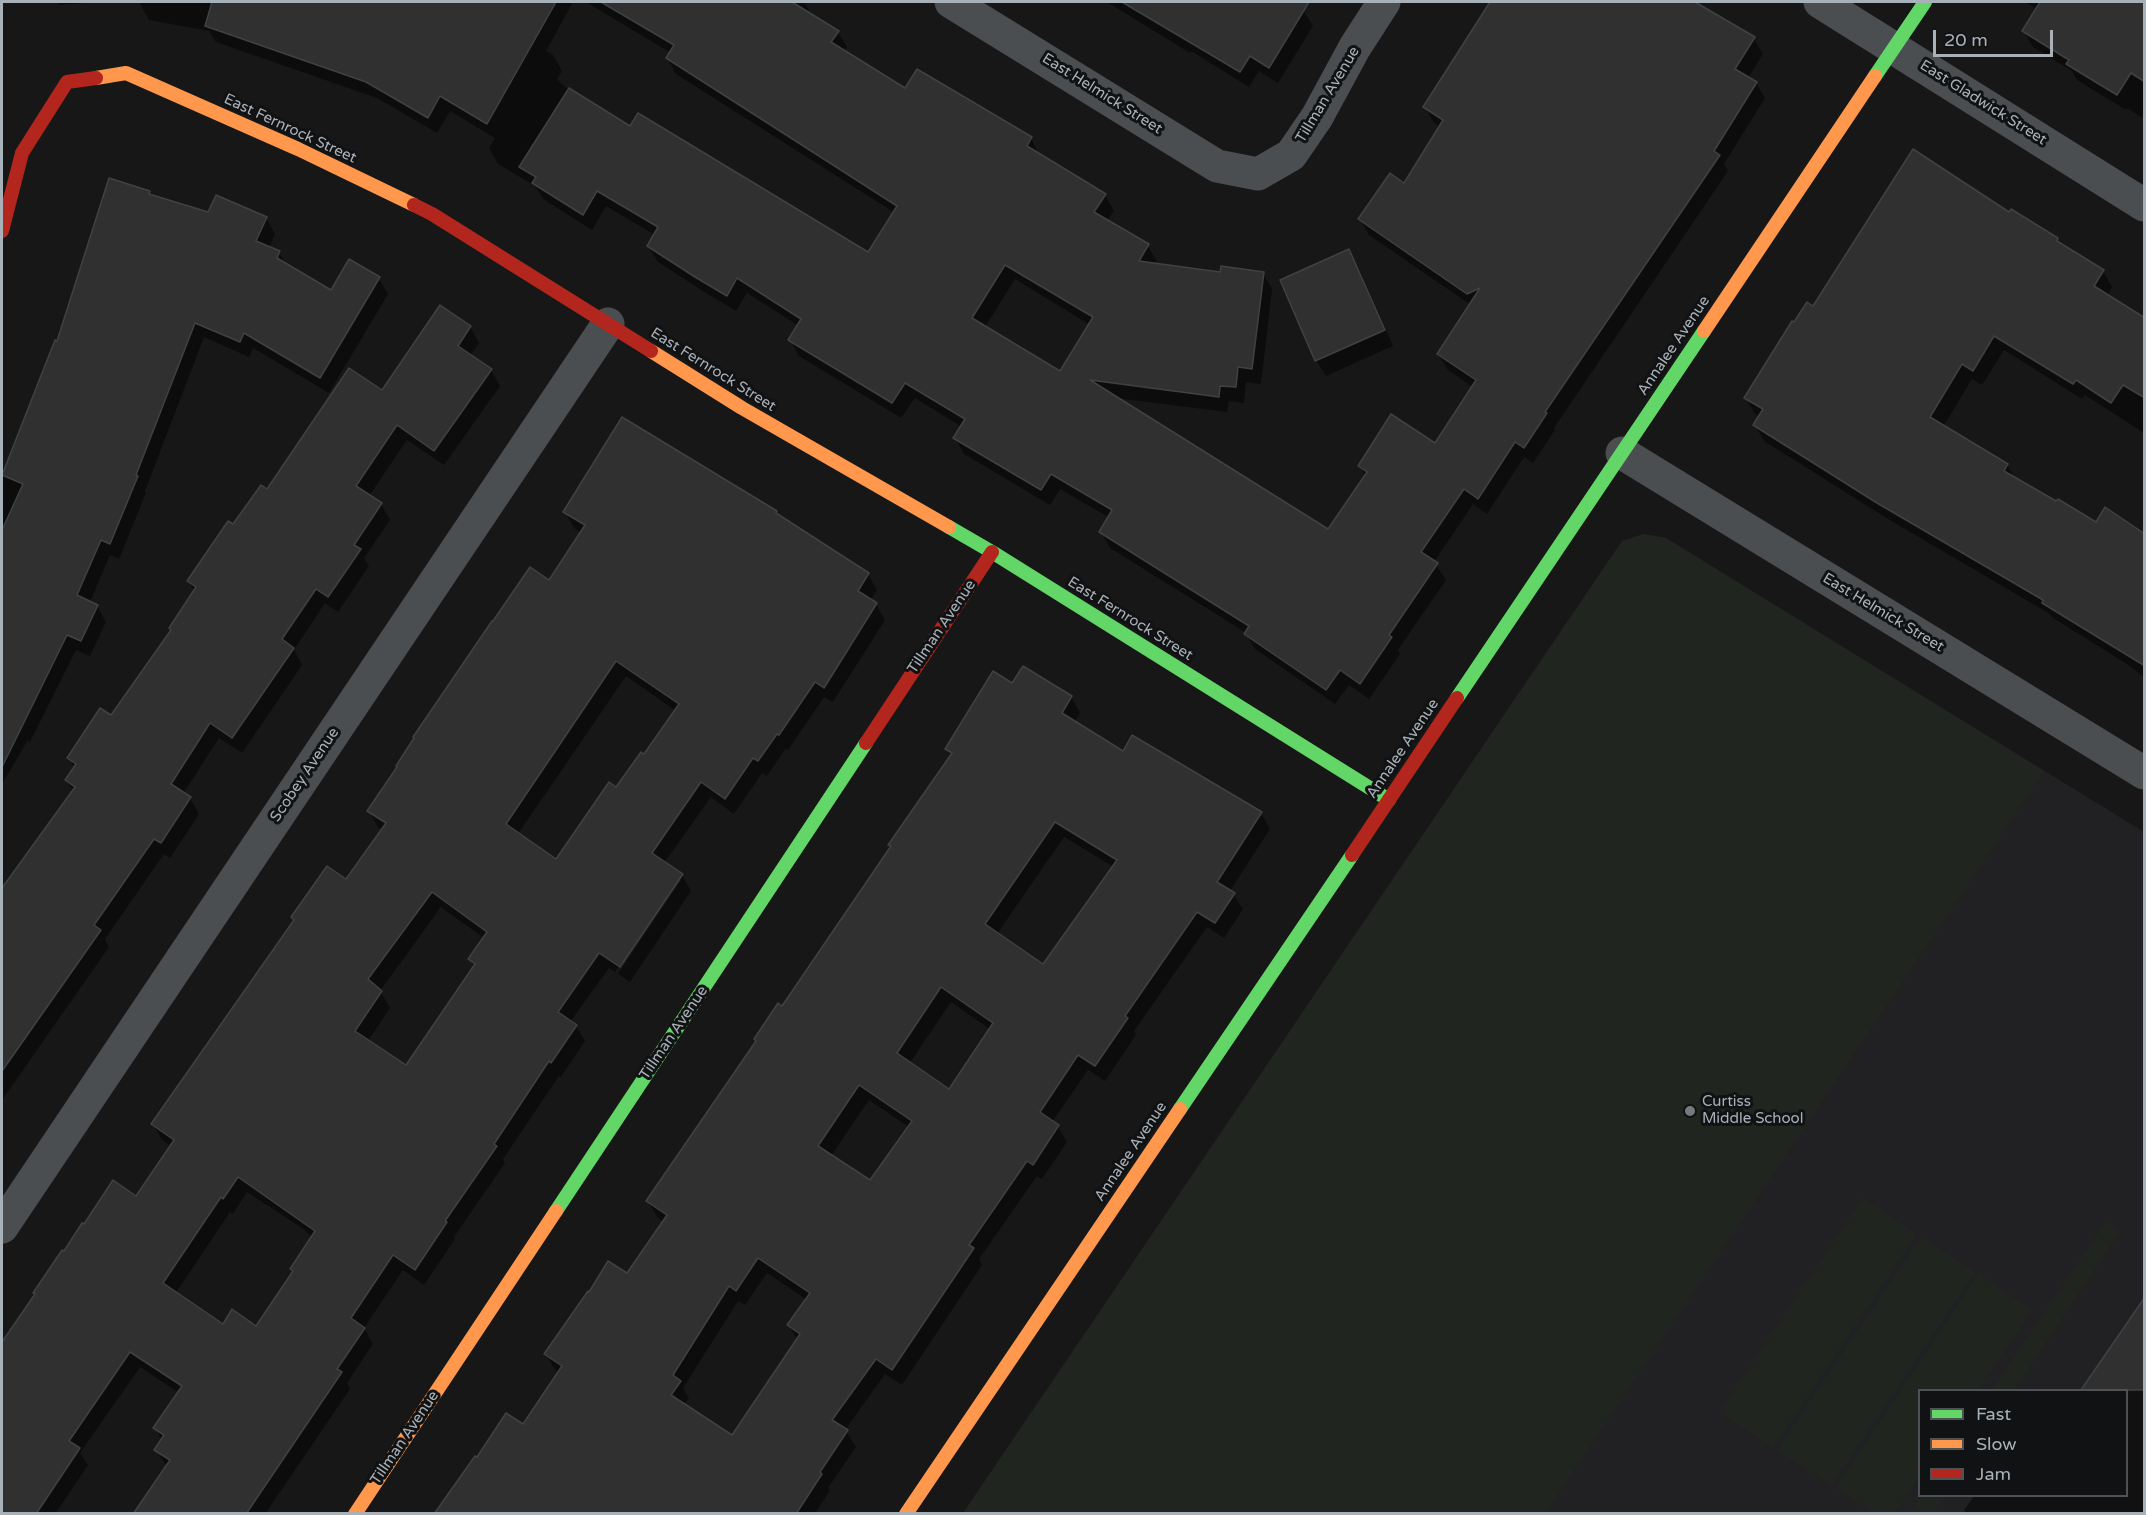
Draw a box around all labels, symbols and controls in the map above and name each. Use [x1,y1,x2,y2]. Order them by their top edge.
scale bar [1936,18,2056,56]
text: 20 m [1944,29,1988,51]
street label: Tillman Avenue [1292,44,1364,146]
street label: East Helmick Street [1039,50,1165,138]
street label: East Gladwick Street [1916,57,2050,149]
street label: East Fernrock Street [221,90,359,168]
street label: Annalee Avenue [1634,293,1714,399]
street label: East Fernrock Street [647,324,779,416]
street label: East Helmick Street [1819,570,1947,656]
street label: East Fernrock Street [1064,573,1196,665]
street label: Tillman Avenue [904,577,980,677]
street label: Annalee Avenue [1363,696,1443,802]
street label: Scobey Avenue [267,724,343,826]
street label: Tillman Avenue [636,983,712,1083]
place label: Curtiss Middle School [1702,1093,1803,1128]
street label: Annalee Avenue [1091,1099,1171,1205]
marker: Curtiss Middle School [1683,1104,1697,1118]
street label: Tillman Avenue [367,1388,443,1488]
legend [1918,1389,2128,1497]
text: Fast [1976,1403,2011,1425]
text: Slow [1976,1433,2017,1455]
text: Jam [1976,1463,2011,1485]

